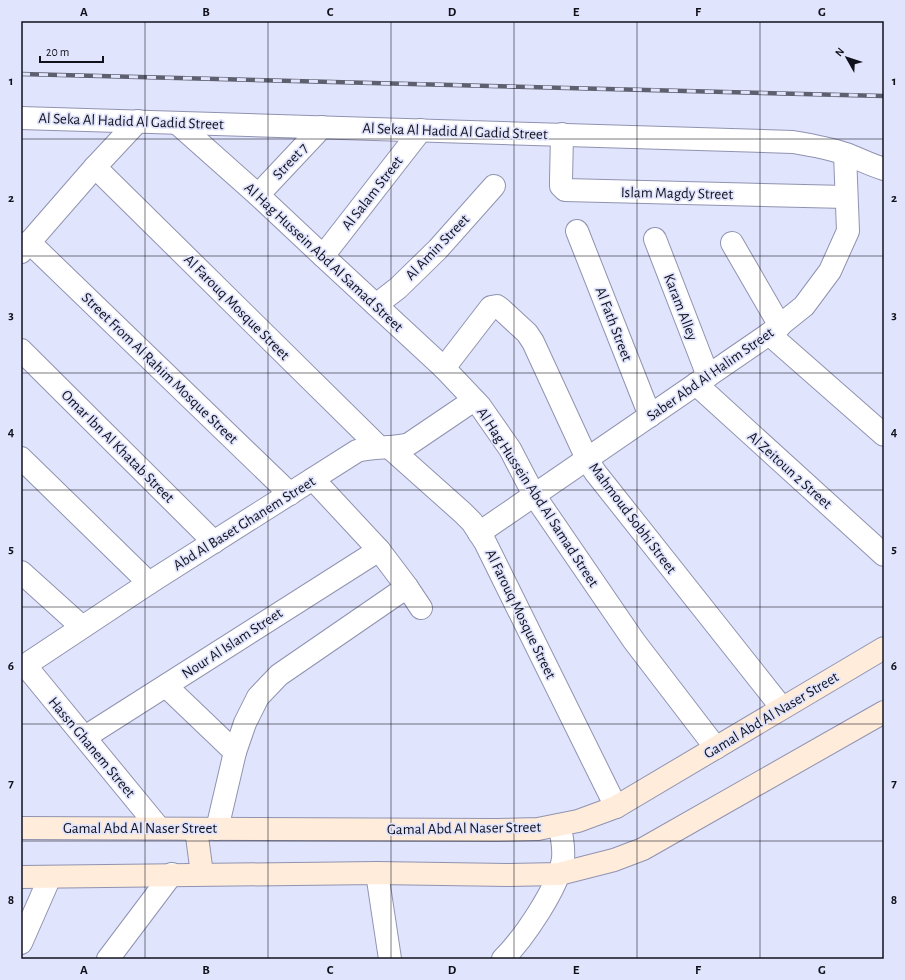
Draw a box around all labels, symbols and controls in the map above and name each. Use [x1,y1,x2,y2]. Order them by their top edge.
text: A [80,6,88,19]
text: B [202,6,210,19]
text: C [327,6,334,19]
text: D [448,6,457,19]
text: E [573,6,580,19]
text: F [695,6,702,19]
text: G [818,6,826,19]
scale bar [40,38,103,64]
north arrow [827,38,867,78]
text: 20 m [46,46,69,58]
text: N [833,46,846,58]
text: 1 [9,75,13,88]
text: 1 [892,75,896,88]
street label: Al Seka Al Hadid Al Gadid Street [38,111,224,132]
street label: Al Seka Al Hadid Al Gadid Street [362,121,548,142]
street label: Street 7 [270,140,311,183]
street label: Al Salam Street [339,154,406,233]
street label: Al Hag Hussein Abd Al Samad Street [242,180,406,335]
street label: Islam Magdy Street [621,185,733,202]
text: 2 [8,192,14,205]
text: 2 [891,192,897,205]
street label: Al Amin Street [403,212,472,283]
street label: Al Farouq Mosque Street [181,252,292,363]
street label: Karam Alley [661,272,700,343]
street label: Al Fath Street [593,285,635,364]
street label: Street From Al Rahim Mosque Street [79,290,241,447]
text: 3 [8,309,14,322]
text: 3 [891,309,897,322]
street label: Saber Abd Al Halim Street [644,325,777,424]
street label: Omar Ibn Al Khatab Street [58,387,177,506]
street label: Al Hag Hussein Abd Al Samad Street [474,405,601,590]
text: 4 [8,426,15,439]
text: 4 [891,426,898,439]
street label: Al Zeitoun 2 Street [745,429,835,512]
street label: Mahmoud Sobhi Street [586,460,679,577]
street label: Abd Al Baset Ghanem Street [171,473,318,573]
text: 5 [8,543,14,556]
text: 5 [891,543,897,556]
street label: Al Farouq Mosque Street [483,547,559,682]
street label: Nour Al Islam Street [179,605,285,681]
text: 6 [8,660,14,673]
text: 6 [891,660,897,673]
street label: Gamal Abd Al Naser Street [701,669,841,762]
street label: Hassn Ghanem Street [45,694,138,801]
text: 7 [8,777,14,790]
text: 7 [891,777,897,790]
street label: Gamal Abd Al Naser Street [387,820,541,837]
street label: Gamal Abd Al Naser Street [63,821,217,836]
text: 8 [8,894,14,907]
text: 8 [891,894,897,907]
text: A [80,964,88,977]
text: B [202,964,210,977]
text: C [327,964,334,977]
text: D [448,964,457,977]
text: E [573,964,580,977]
text: F [695,964,702,977]
text: G [818,964,826,977]

